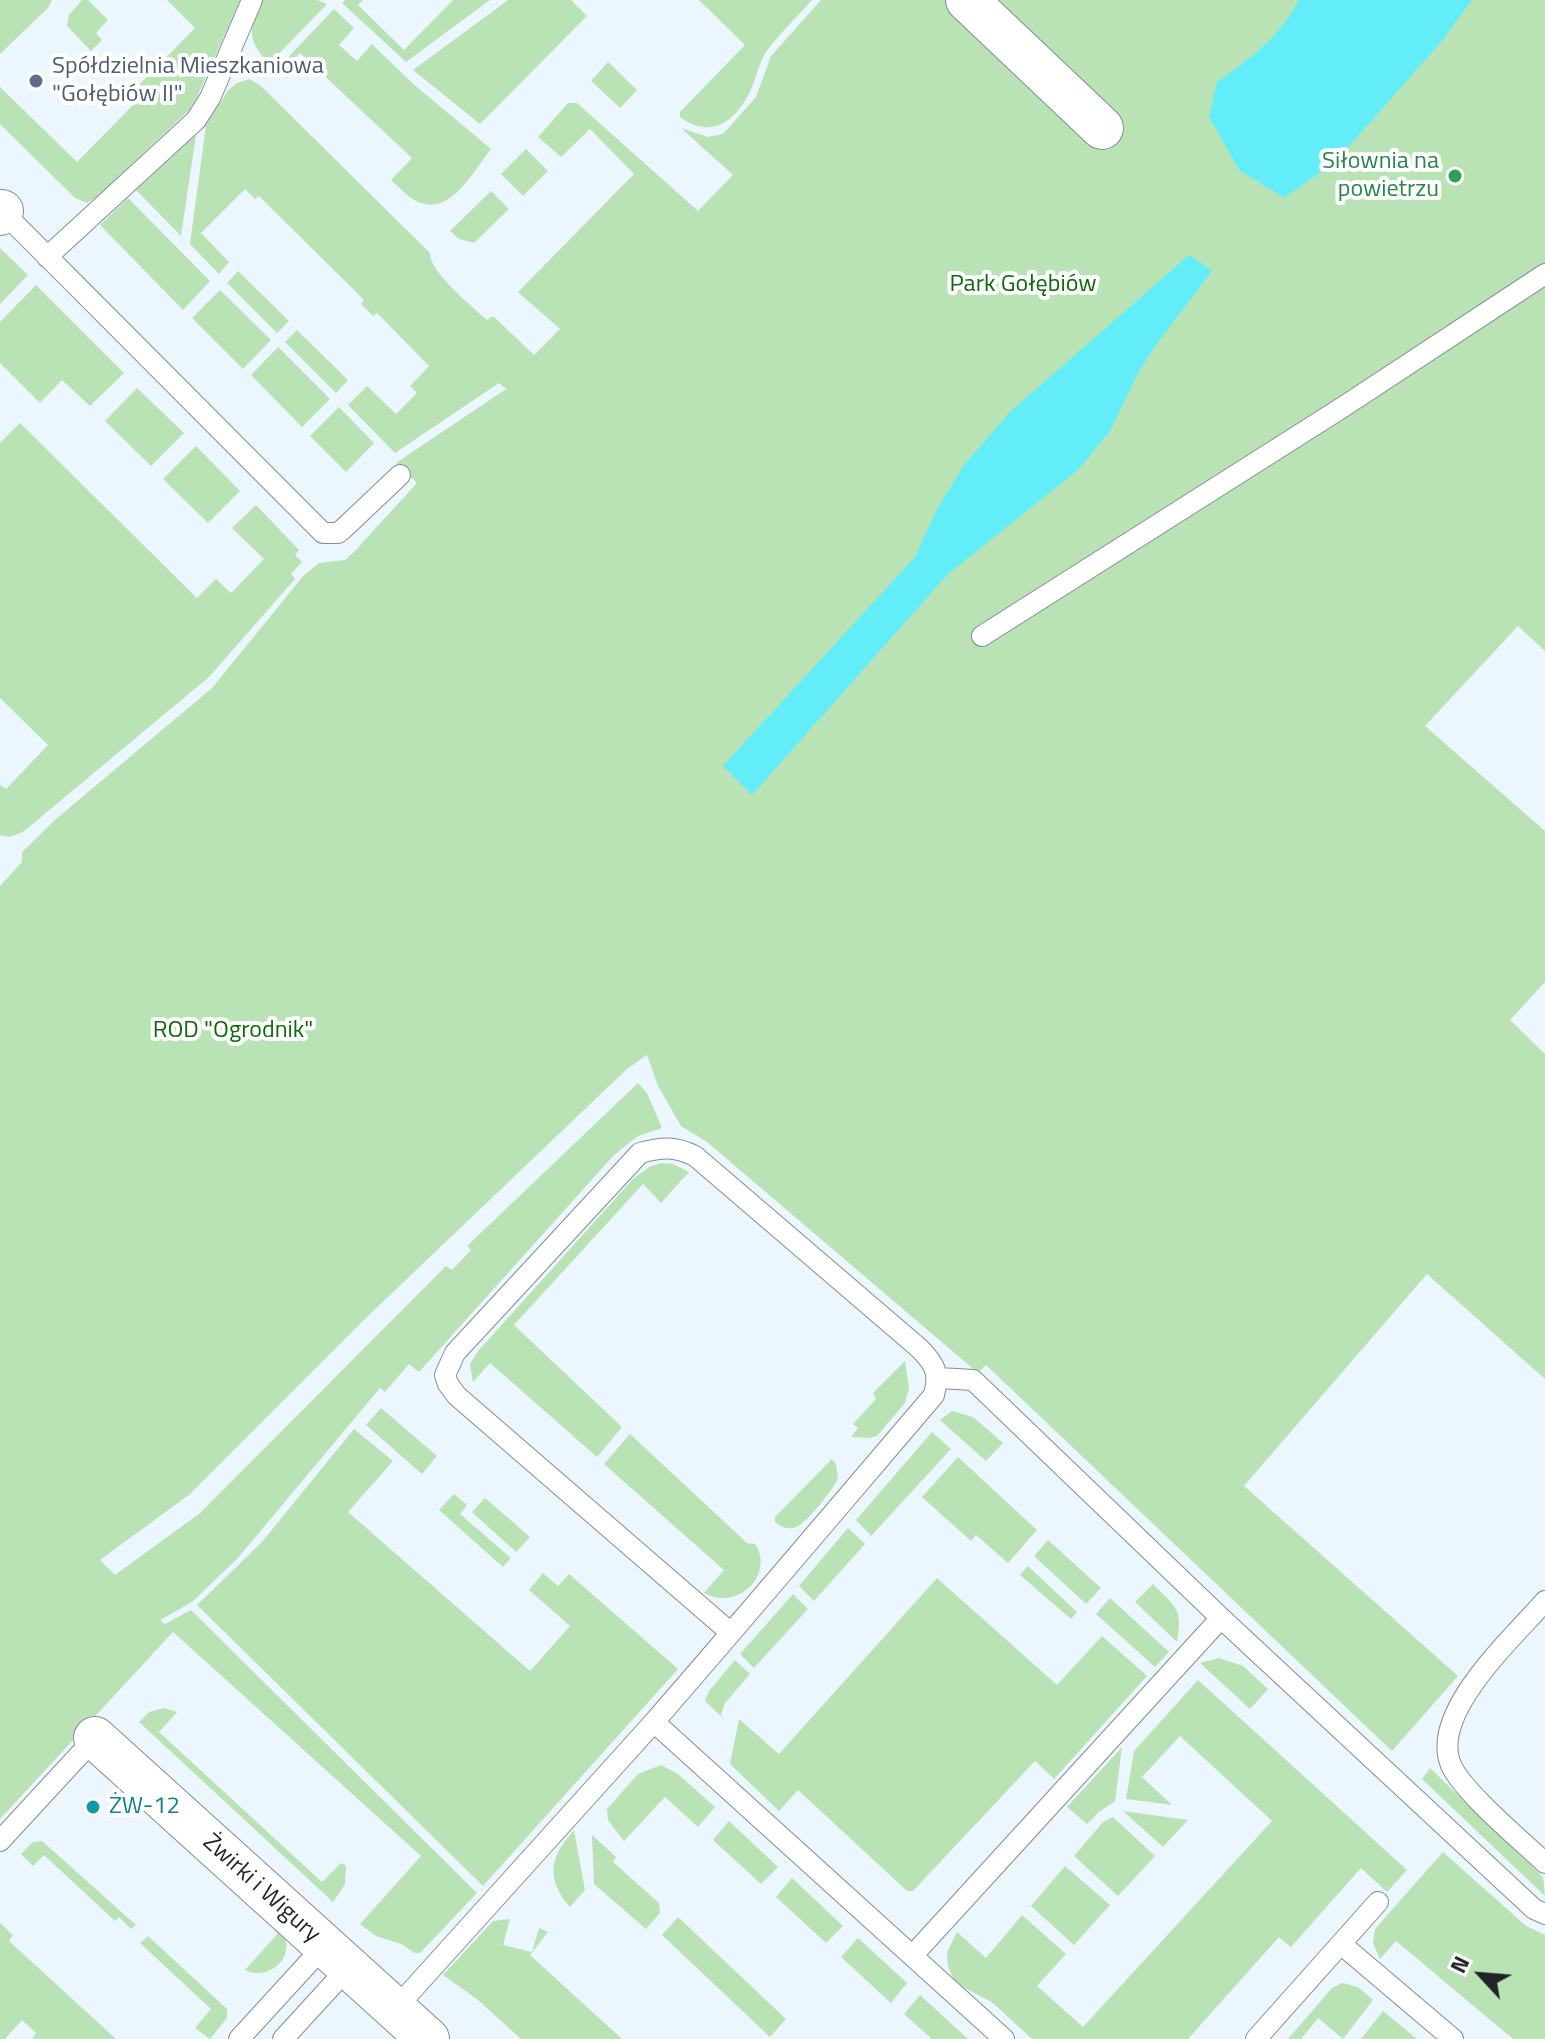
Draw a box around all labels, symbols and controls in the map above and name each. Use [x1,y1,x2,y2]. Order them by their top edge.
place label: Spółdzielnia Mieszkaniowa "Gołębiów II" [52,53,324,109]
marker: Spółdzielnia Mieszkaniowa "Gołębiów II" [27,72,45,90]
place label: Siłownia na powietrzu [1322,148,1439,204]
marker: Siłownia na powietrzu [1446,167,1464,185]
park label: Park Gołębiów [950,271,1096,299]
park label: ROD "Ogrodnik" [153,1017,313,1045]
place label: ŻW-12 [109,1793,180,1821]
marker: ŻW-12 [84,1798,102,1816]
street label: Żwirki i Wigury [196,1829,326,1949]
north arrow [1441,1935,1521,2015]
text: N [1441,1950,1478,1979]

